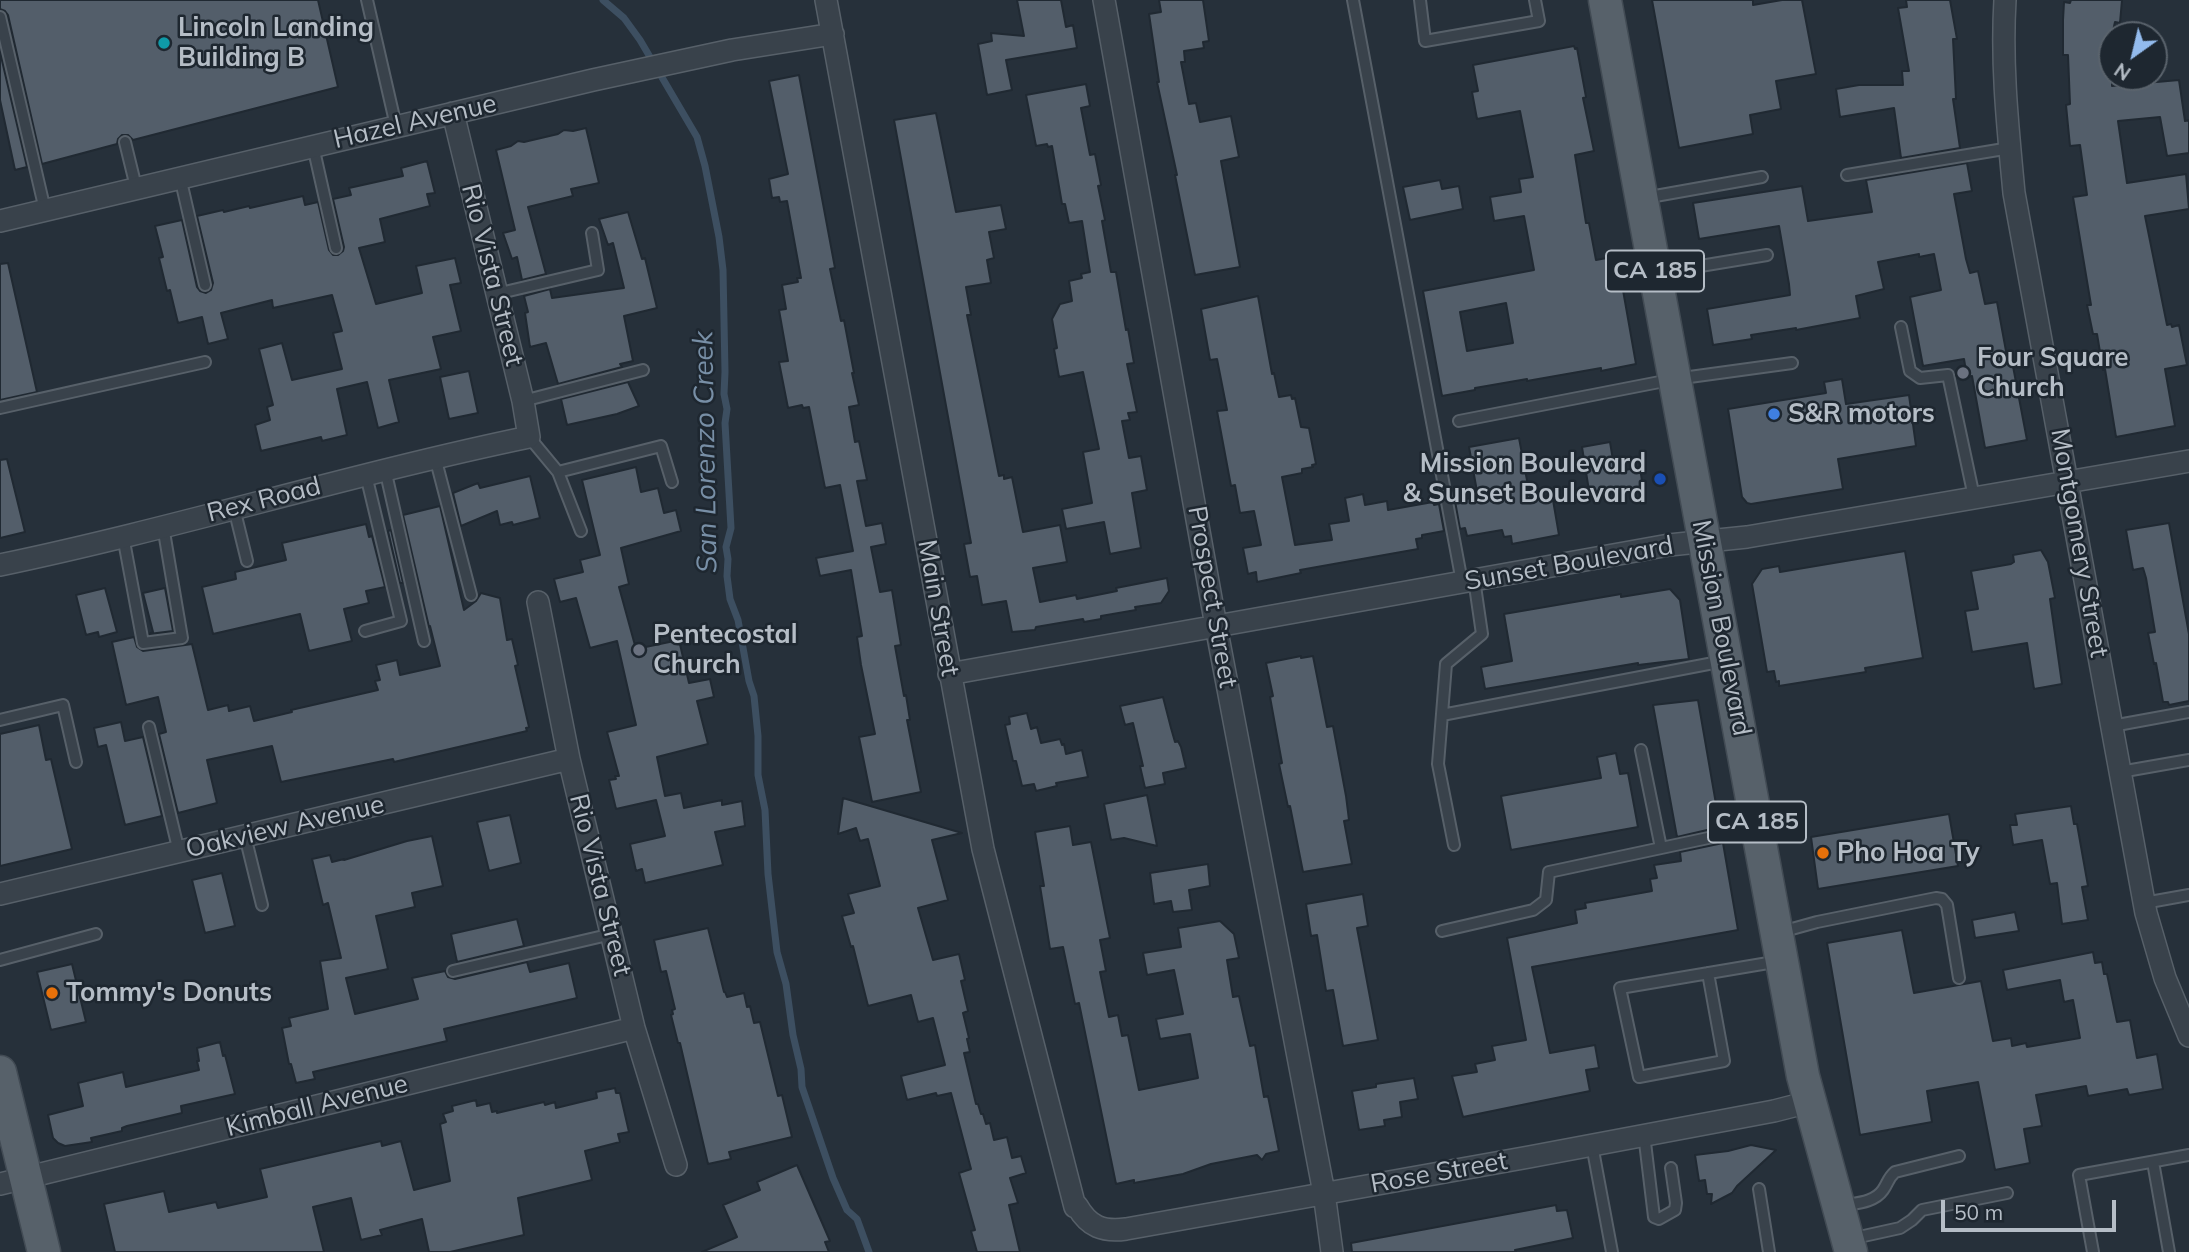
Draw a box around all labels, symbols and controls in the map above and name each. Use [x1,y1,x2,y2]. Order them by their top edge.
place label: Lincoln Landing Building B [178,12,374,74]
north arrow [2098,21,2168,91]
marker: Lincoln Landing Building B [156,35,172,51]
text: N [2110,58,2135,86]
street label: Hazel Avenue [330,88,500,156]
street label: Rio Vista Street [454,181,530,369]
road number: CA 185 [1606,250,1704,292]
water label: San Lorenzo Creek [687,331,725,573]
place label: Four Square Church [1977,342,2128,404]
marker: Four Square Church [1955,365,1971,381]
place label: S&R motors [1788,398,1935,430]
marker: S&R motors [1766,406,1782,422]
street label: Montgomery Street [2044,426,2114,660]
place label: Mission Boulevard & Sunset Boulevard [1403,448,1646,510]
street label: Rex Road [204,471,324,529]
marker: Mission Boulevard & Sunset Boulevard [1652,471,1668,487]
street label: Prospect Street [1181,504,1243,690]
street label: Mission Boulevard [1685,518,1757,738]
street label: Sunset Boulevard [1462,530,1676,598]
street label: Main Street [911,537,965,679]
place label: Pentecostal Church [653,619,797,680]
marker: Pentecostal Church [631,642,647,658]
street label: Oakview Avenue [183,789,387,865]
street label: Rio Vista Street [562,791,638,979]
road number: CA 185 [1708,802,1806,842]
place label: Pho Hoa Ty [1837,837,1980,869]
marker: Pho Hoa Ty [1815,845,1831,861]
place label: Tommy's Donuts [66,977,272,1009]
marker: Tommy's Donuts [44,985,60,1001]
street label: Kimball Avenue [223,1068,411,1144]
street label: Rose Street [1368,1146,1510,1200]
scale bar [1944,1186,2119,1230]
text: 50 m [1954,1199,2003,1225]

